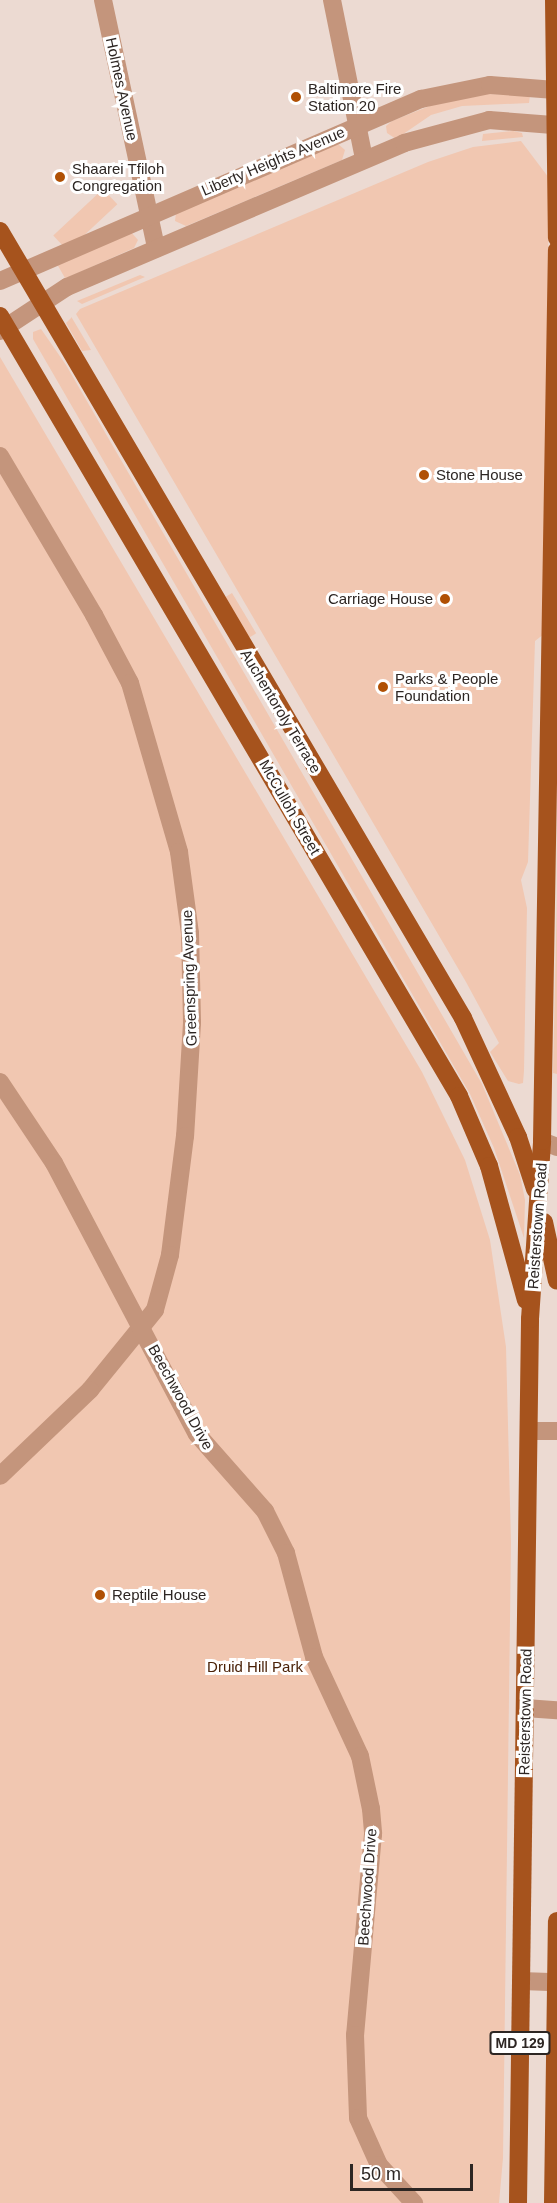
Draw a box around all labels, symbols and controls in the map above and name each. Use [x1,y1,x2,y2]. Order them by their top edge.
street label: Holmes Avenue [102,35,142,143]
place label: Baltimore Fire Station 20 [308,79,401,114]
marker: Baltimore Fire Station 20 [289,90,303,104]
street label: Liberty Heights Avenue [198,122,348,200]
place label: Shaarei Tfiloh Congregation [72,159,165,194]
marker: Shaarei Tfiloh Congregation [53,170,67,184]
place label: Stone House [436,466,523,484]
marker: Stone House [417,468,431,482]
place label: Carriage House [328,590,433,608]
marker: Carriage House [438,592,452,606]
street label: Auchentoroly Terrace [237,646,325,776]
place label: Parks & People Foundation [395,669,498,704]
marker: Parks & People Foundation [376,680,390,694]
street label: McCulloh Street [256,756,324,858]
street label: Greenspring Avenue [178,909,200,1047]
street label: Reisterstown Road [524,1162,550,1290]
street label: Beechwood Drive [145,1341,217,1453]
place label: Reptile House [112,1586,206,1604]
marker: Reptile House [93,1588,107,1602]
street label: Reisterstown Road [515,1648,535,1776]
park label: Druid Hill Park [207,1658,303,1676]
street label: Beechwood Drive [354,1828,380,1946]
road number: MD 129 [488,2032,552,2054]
scale bar [353,2152,476,2190]
text: 50 m [361,2164,401,2184]

